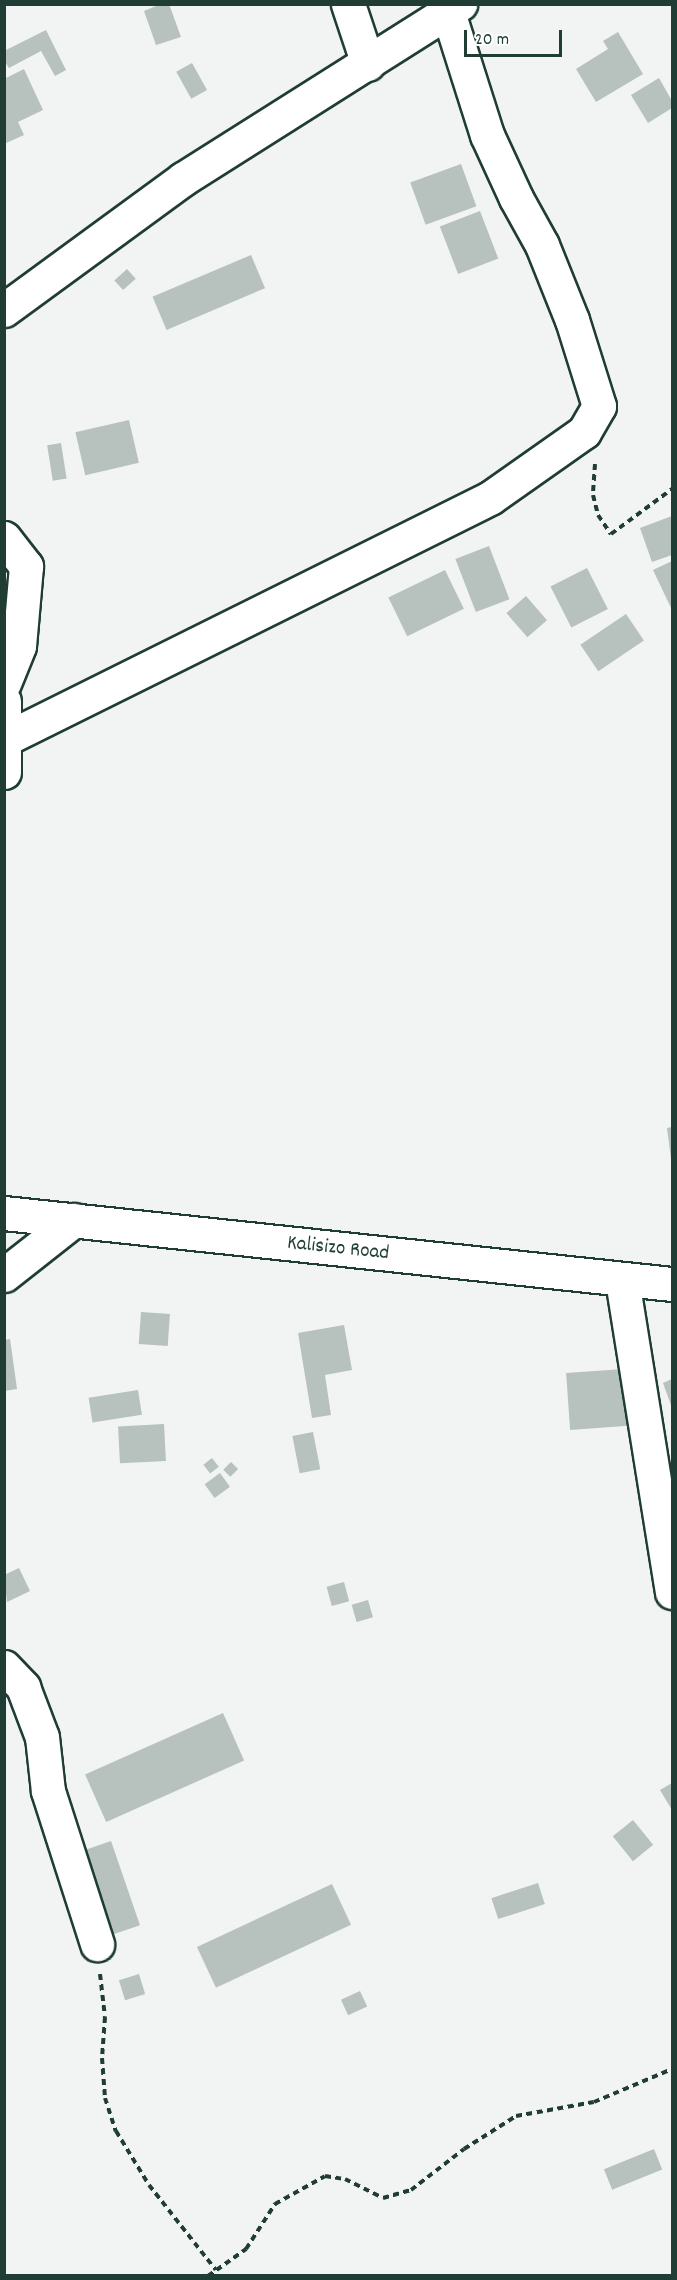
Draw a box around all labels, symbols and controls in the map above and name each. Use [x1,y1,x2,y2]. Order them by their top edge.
scale bar [467,18,564,56]
text: 20 m [475,28,509,53]
street label: Kalisizo Road [286,1231,390,1267]

